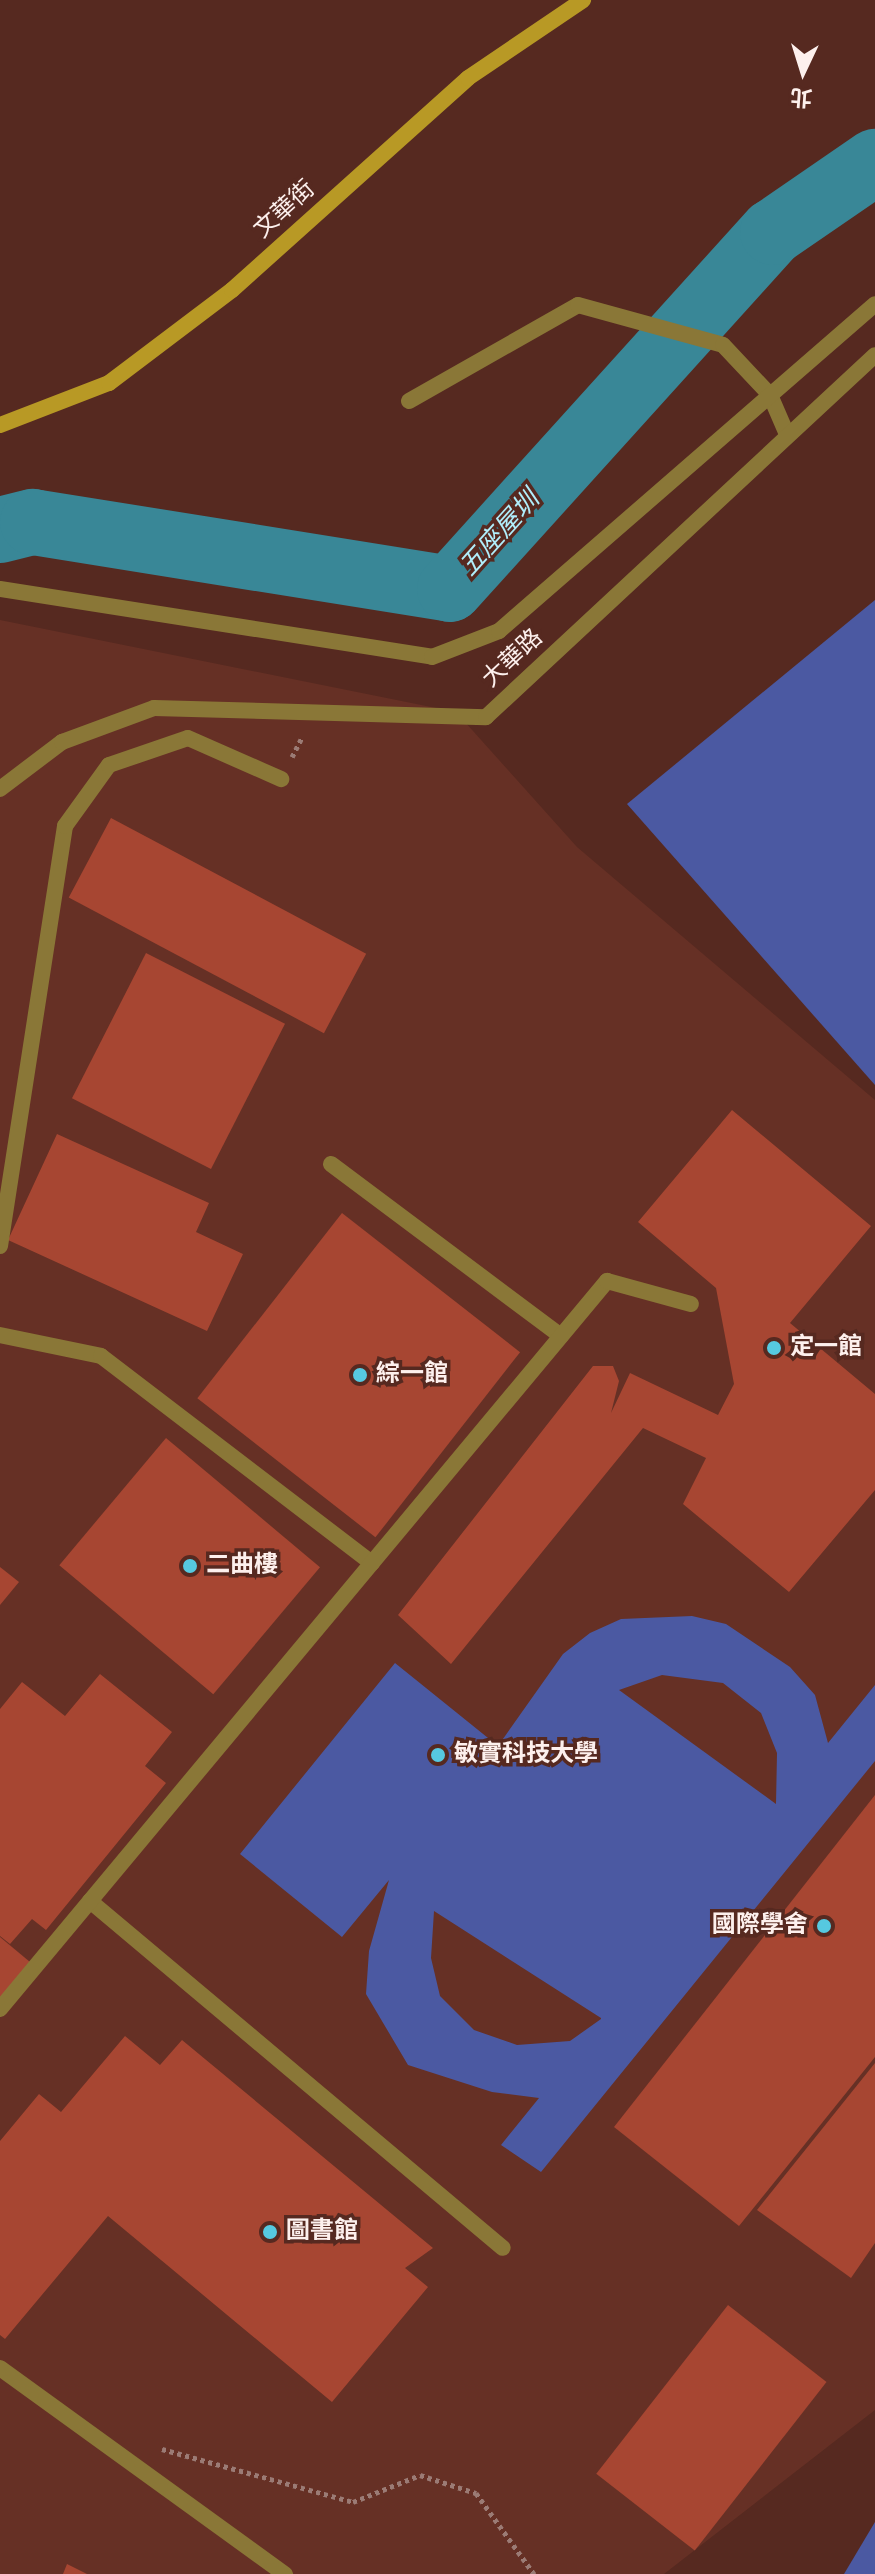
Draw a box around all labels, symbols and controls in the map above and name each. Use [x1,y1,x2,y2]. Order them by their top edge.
north arrow [763,32,843,112]
text: 北 [789,79,813,114]
street label: 文華街 [249,175,321,245]
water label: 五座屋圳 [454,485,546,583]
street label: 大華路 [477,624,549,694]
place label: 定一館 [790,1334,862,1362]
marker: 定一館 [765,1339,783,1357]
place label: 綜一館 [376,1361,448,1389]
marker: 綜一館 [351,1366,369,1384]
place label: 二曲樓 [206,1552,278,1580]
marker: 二曲樓 [181,1557,199,1575]
place label: 敏實科技大學 [454,1741,598,1769]
marker: 敏實科技大學 [429,1746,447,1764]
place label: 國際學舍 [712,1912,808,1940]
marker: 國際學舍 [815,1917,833,1935]
place label: 圖書館 [286,2218,358,2246]
marker: 圖書館 [261,2223,279,2241]

